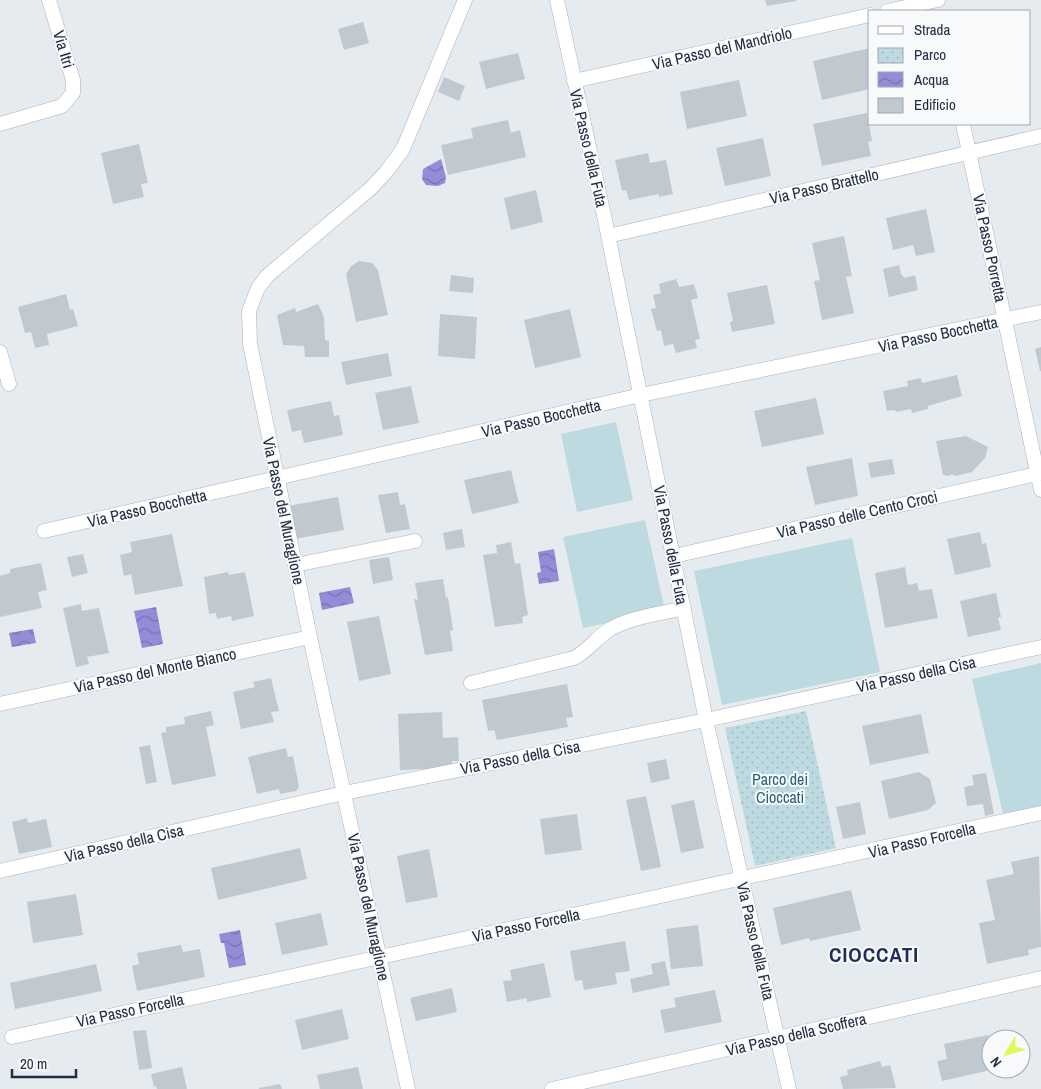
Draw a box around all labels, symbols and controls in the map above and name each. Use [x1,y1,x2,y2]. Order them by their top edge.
legend [868,10,1031,125]
text: Strada [914,19,950,40]
street label: Via Passo del Mandriolo [650,21,794,75]
street label: Via Itri [48,27,80,71]
text: Parco [914,44,946,65]
text: Acqua [913,69,949,90]
street label: Via Passo della Futa [565,87,613,210]
text: Edificio [914,94,956,115]
street label: Via Passo Brattello [767,163,881,209]
street label: Via Passo Porretta [968,192,1012,305]
street label: Via Passo Bocchetta [876,310,1000,357]
street label: Via Passo Bocchetta [479,393,603,442]
street label: Via Passo del Muraglione [258,435,310,587]
street label: Via Passo Bocchetta [85,483,209,532]
street label: Via Passo della Futa [649,484,693,607]
street label: Via Passo delle Cento Croci [774,485,940,543]
street label: Via Passo del Monte Bianco [72,642,238,698]
street label: Via Passo della Cisa [854,650,978,697]
street label: Via Passo della Cisa [458,734,582,779]
park label: Parco dei Cioccati [752,768,808,808]
street label: Via Passo Forcella [866,817,978,863]
street label: Via Passo della Cisa [62,818,186,867]
street label: Via Passo del Muraglione [343,831,395,983]
street label: Via Passo della Futa [732,880,780,1003]
street label: Via Passo Forcella [470,903,582,947]
district label: CIOCCATI [829,940,919,969]
street label: Via Passo Forcella [74,988,186,1032]
street label: Via Passo della Scoffera [724,1007,869,1061]
north arrow [981,1029,1031,1079]
scale bar [12,1046,76,1078]
text: 20 m [20,1053,47,1074]
text: N [986,1053,1005,1071]

